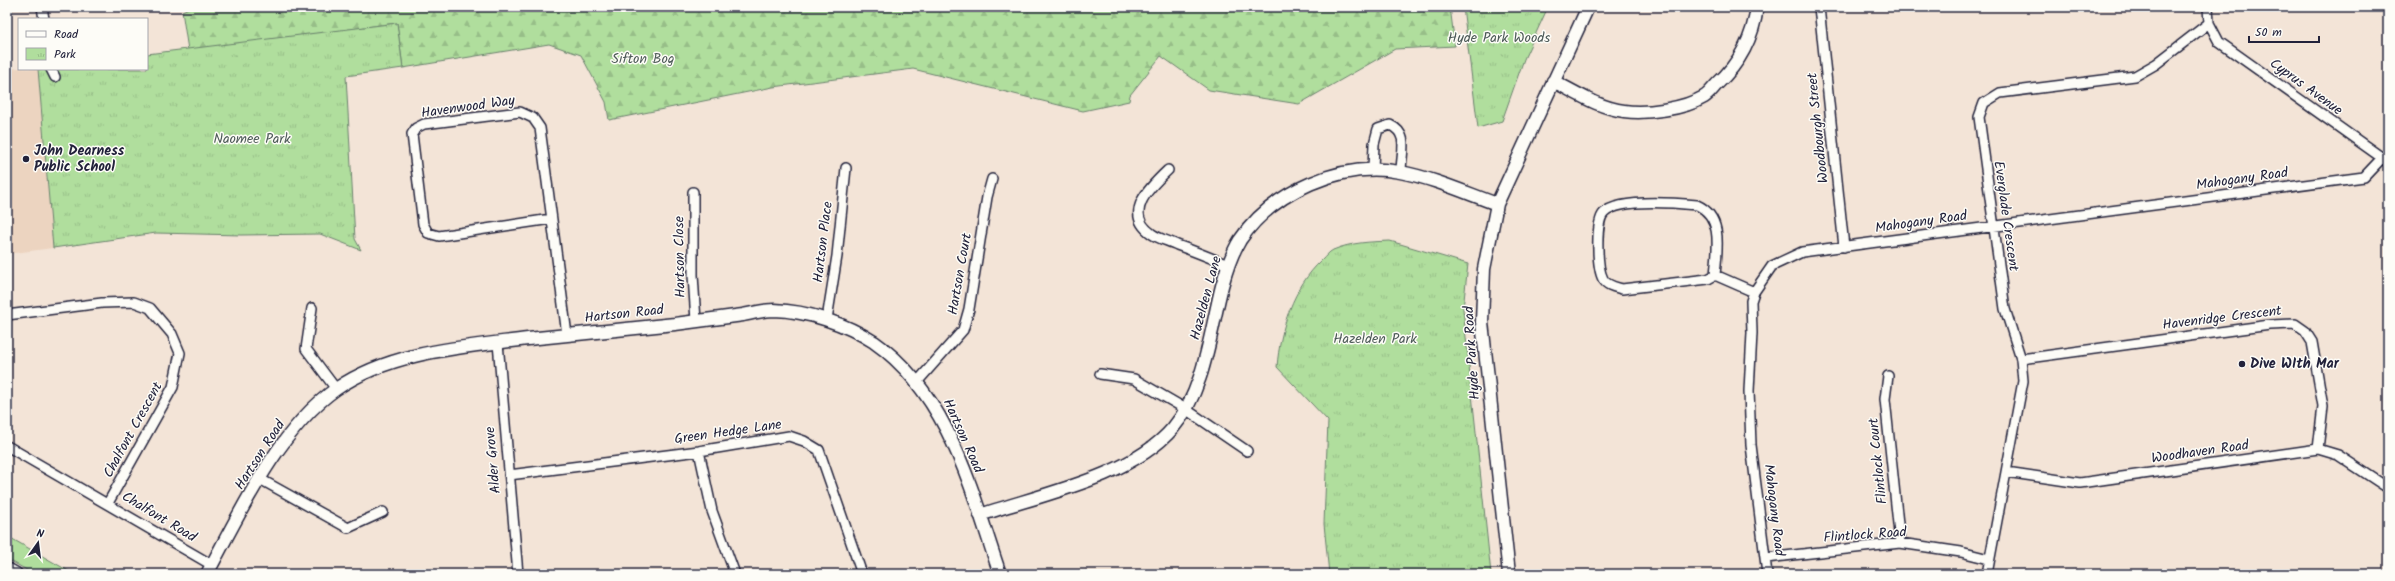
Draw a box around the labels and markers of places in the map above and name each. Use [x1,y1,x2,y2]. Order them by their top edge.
place label: John Dearness Public School [34,140,125,178]
marker: John Dearness Public School [21,154,31,164]
place label: Dive WIth Mar [2250,353,2340,375]
marker: Dive WIth Mar [2237,359,2247,369]

